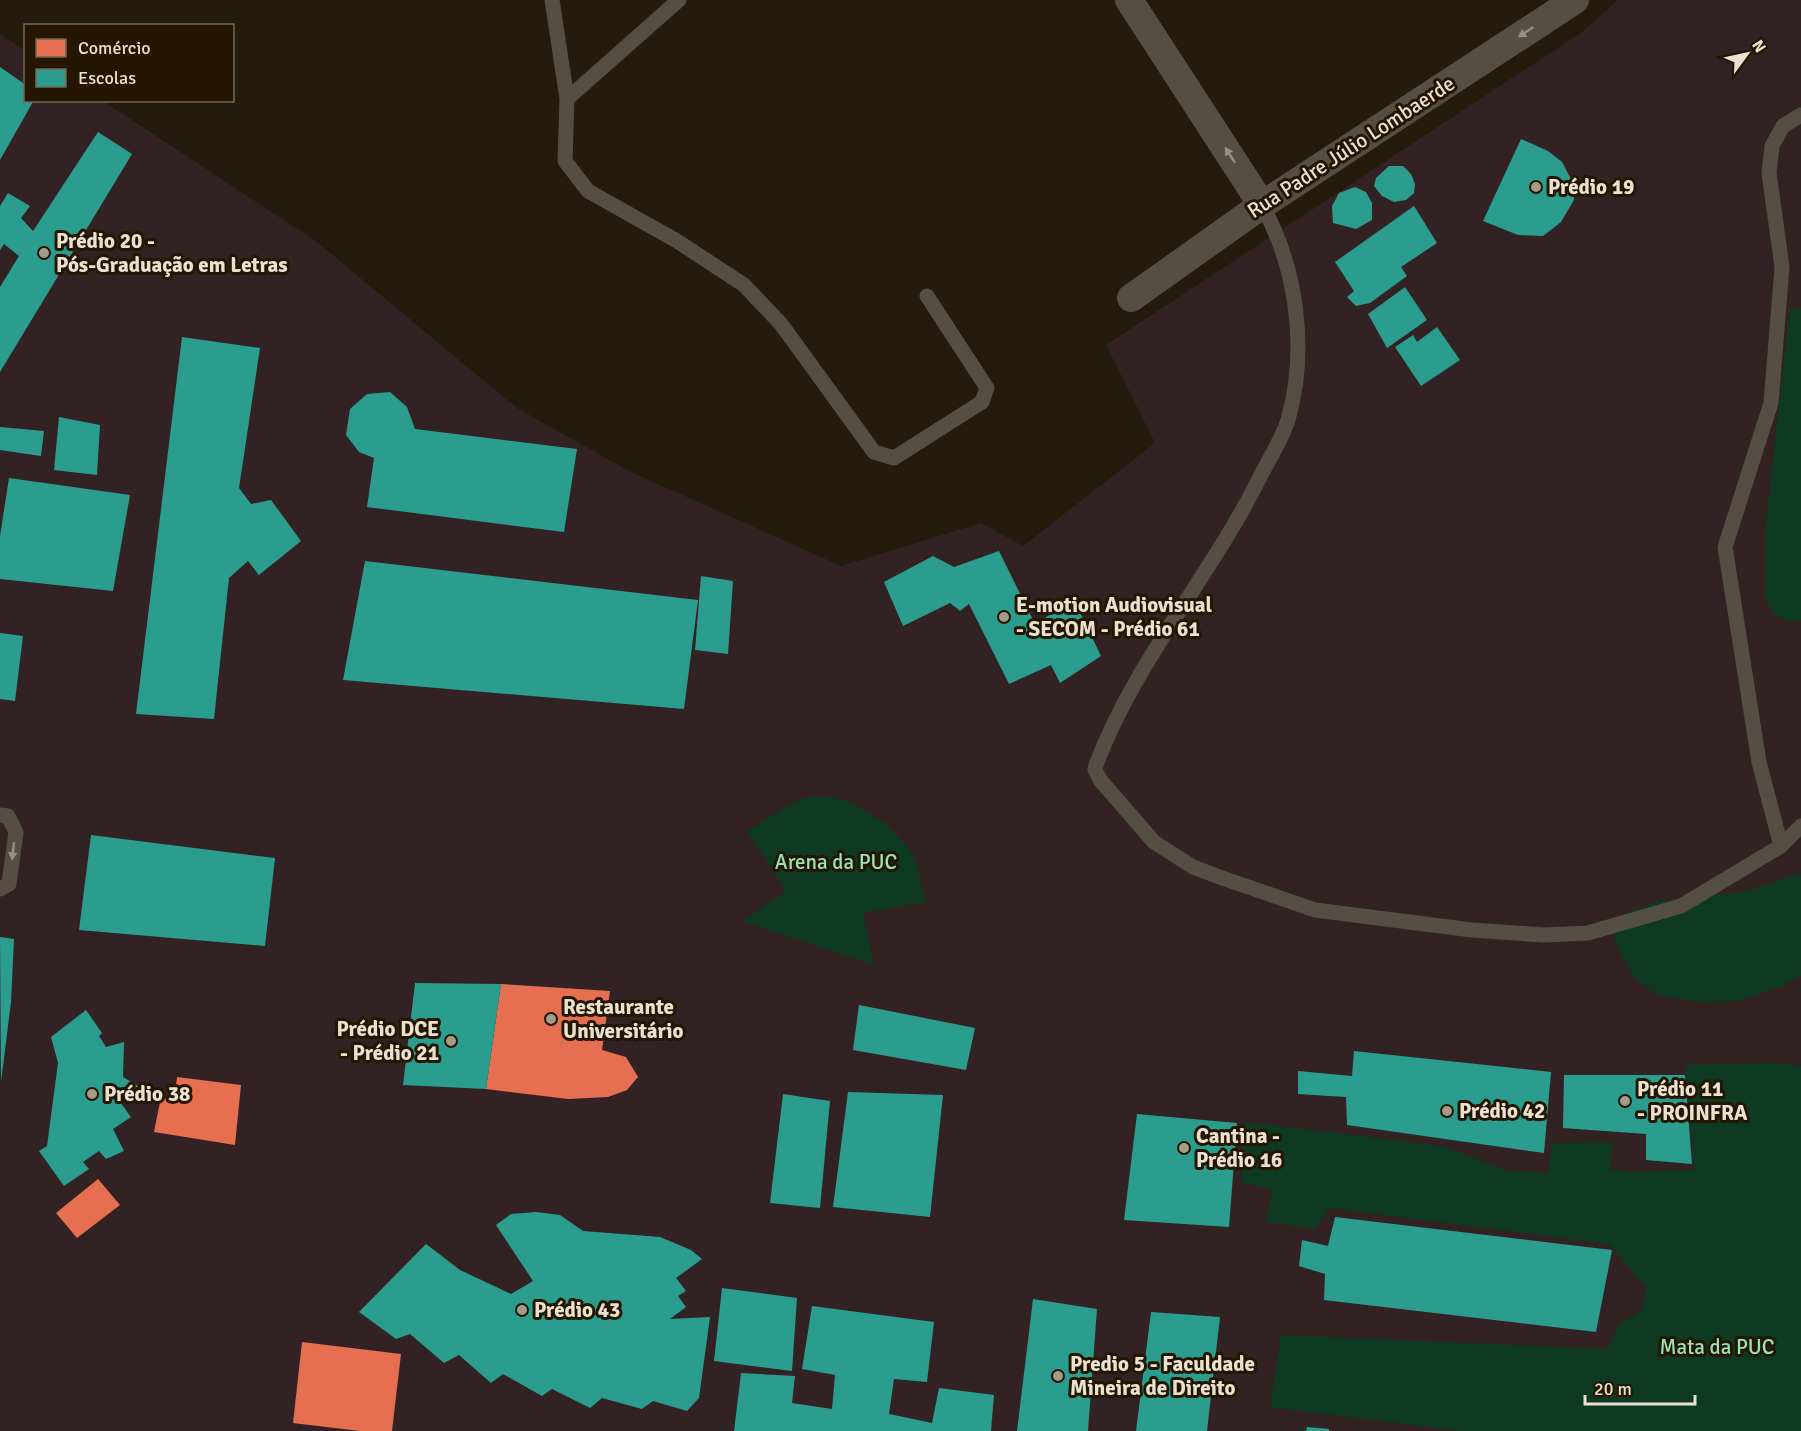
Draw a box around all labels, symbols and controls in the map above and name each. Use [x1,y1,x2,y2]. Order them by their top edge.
legend [24,24,234,102]
north arrow [1717,24,1777,84]
one-way arrow [1518,26,1534,37]
text: N [1747,36,1770,56]
text: Comércio [78,37,151,59]
text: Escolas [78,67,136,89]
street label: Rua Padre Júlio Lombaerde [1242,70,1460,224]
one-way arrow [1224,148,1236,164]
place label: Prédio 19 [1548,174,1634,200]
marker: Prédio 19 [1529,180,1543,194]
place label: Prédio 20 - Pós-Graduação em Letras [56,228,288,278]
marker: Prédio 20 - Pós-Graduação em Letras [37,246,51,260]
place label: E-motion Audiovisual - SECOM - Prédio 61 [1016,592,1213,642]
marker: E-motion Audiovisual - SECOM - Prédio 61 [997,610,1011,624]
one-way arrow [9,841,18,860]
park label: Arena da PUC [775,849,897,875]
place label: Restaurante Universitário [563,994,684,1044]
marker: Restaurante Universitário [544,1012,558,1026]
place label: Prédio DCE - Prédio 21 [336,1016,439,1066]
marker: Prédio DCE - Prédio 21 [444,1034,458,1048]
place label: Prédio 11 - PROINFRA [1637,1076,1748,1126]
place label: Prédio 38 [104,1081,190,1107]
marker: Prédio 38 [85,1087,99,1101]
marker: Prédio 11 - PROINFRA [1618,1094,1632,1108]
place label: Prédio 42 [1459,1098,1545,1124]
marker: Prédio 42 [1440,1104,1454,1118]
place label: Cantina - Prédio 16 [1196,1123,1282,1173]
marker: Cantina - Prédio 16 [1177,1141,1191,1155]
place label: Prédio 43 [534,1297,620,1323]
marker: Prédio 43 [515,1303,529,1317]
park label: Mata da PUC [1660,1334,1774,1360]
place label: Predio 5 - Faculdade Mineira de Direito [1070,1351,1255,1401]
scale bar [1585,1368,1694,1406]
marker: Predio 5 - Faculdade Mineira de Direito [1051,1369,1065,1383]
text: 20 m [1594,1378,1632,1400]

